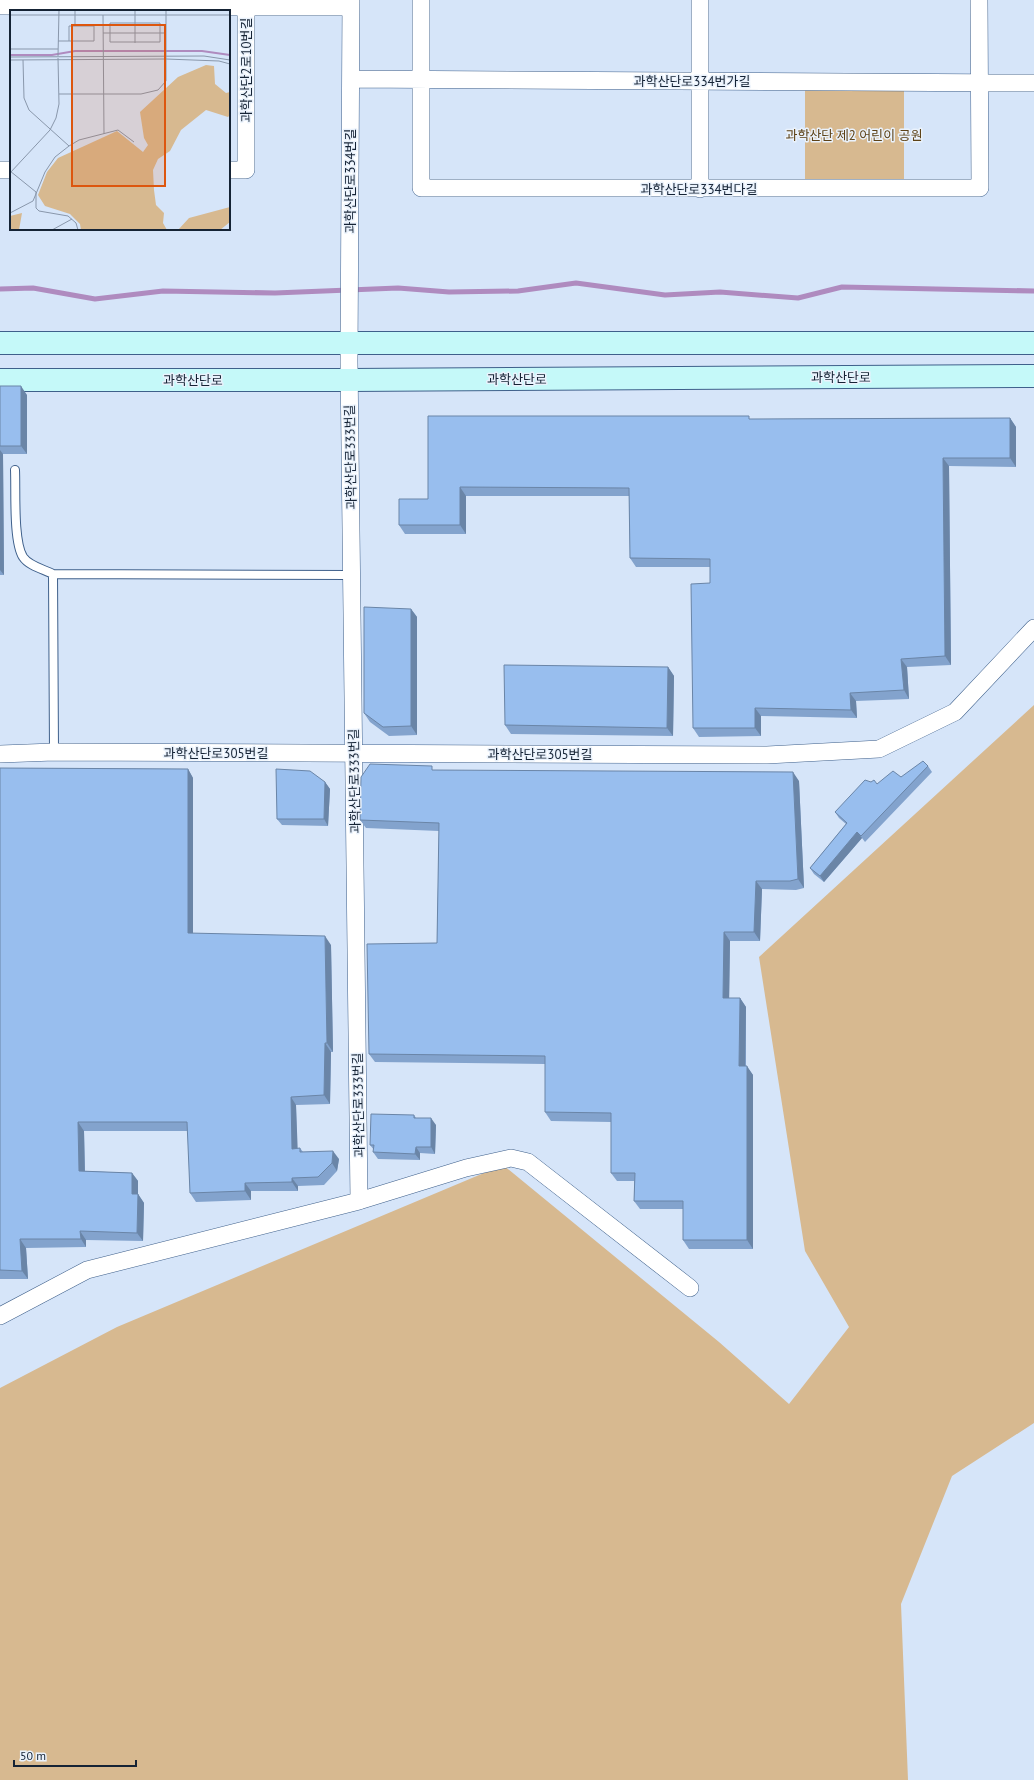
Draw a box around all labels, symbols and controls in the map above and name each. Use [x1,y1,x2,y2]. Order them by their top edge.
inset map [10,10,230,230]
street label: 과학산단2로10번길 [238,18,255,122]
street label: 과학산단로334번가길 [634,73,750,90]
park label: 과학산단 제2 어린이 공원 [785,127,923,144]
street label: 과학산단로334번길 [342,129,359,233]
street label: 과학산단로334번다길 [641,181,757,198]
street label: 과학산단로 [811,369,871,386]
street label: 과학산단로 [487,371,547,388]
street label: 과학산단로 [163,372,223,389]
street label: 과학산단로333번길 [341,404,360,510]
street label: 과학산단로333번길 [345,728,364,834]
street label: 과학산단로305번길 [164,745,268,762]
street label: 과학산단로305번길 [488,746,592,763]
street label: 과학산단로333번길 [349,1052,368,1158]
scale bar [14,1742,136,1768]
text: 50 m [20,1748,46,1763]

